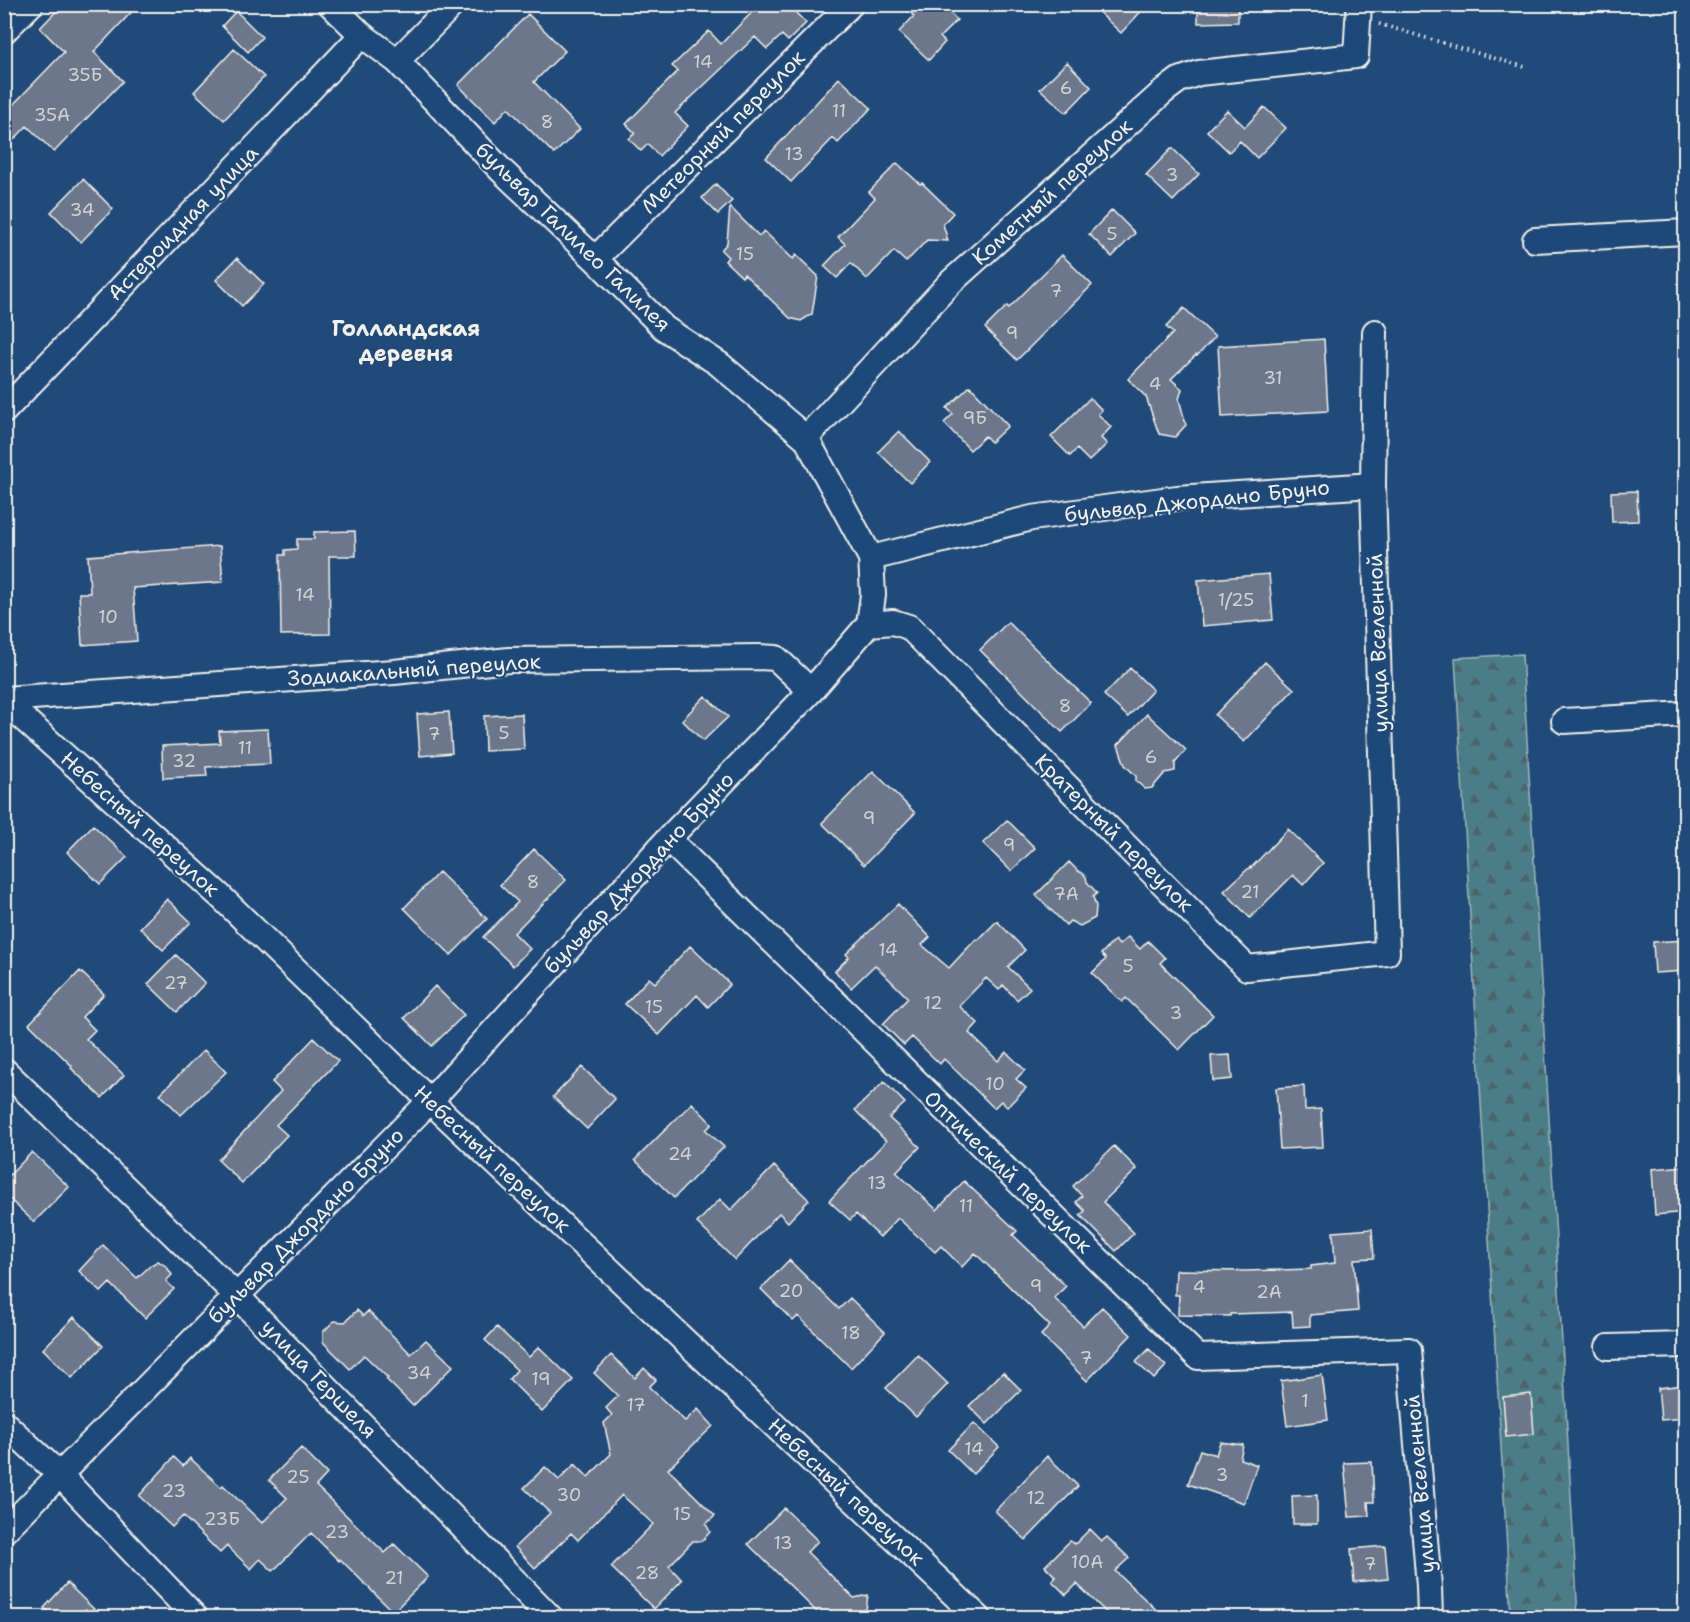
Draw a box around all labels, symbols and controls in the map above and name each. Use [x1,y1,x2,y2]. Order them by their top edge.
street label: Метеорный переулок [635,44,811,220]
house number: 14 [693,50,713,74]
house number: 35Б [67,63,103,87]
house number: 6 [1060,76,1072,100]
house number: 11 [832,99,846,123]
house number: 35А [34,103,70,127]
house number: 8 [541,110,553,134]
street label: Кометный переулок [966,112,1138,272]
street label: бульвар Галилео Галилея [469,136,677,338]
street label: Астероидная улица [101,139,265,307]
house number: 13 [784,142,804,166]
house number: 3 [1166,163,1178,187]
house number: 34 [70,198,94,222]
house number: 5 [1106,222,1118,246]
house number: 15 [736,242,754,266]
house number: 7 [1050,279,1062,303]
district label: Голландская деревня [332,314,480,368]
house number: 9 [1006,321,1018,345]
house number: 31 [1263,366,1283,390]
house number: 4 [1149,372,1161,396]
house number: 9Б [963,406,987,430]
street label: бульвар Джордано Бруно [1063,473,1331,529]
street label: улица Вселенной [1361,553,1395,733]
house number: 14 [295,583,315,607]
house number: 1/25 [1218,588,1254,612]
house number: 10 [98,605,118,629]
street label: Зодиакальный переулок [287,647,541,693]
house number: 8 [1059,694,1071,718]
house number: 5 [498,721,510,745]
house number: 7 [428,722,440,746]
house number: 11 [238,736,252,760]
street label: Небесный переулок [55,745,225,903]
house number: 6 [1145,745,1157,769]
street label: Кратерный переулок [1029,748,1199,918]
house number: 32 [172,749,196,773]
street label: бульвар Джордано Бруно [538,766,740,980]
house number: 9 [863,806,875,830]
house number: 9 [1003,833,1015,857]
house number: 8 [527,870,539,894]
house number: 21 [1240,880,1260,904]
house number: 7А [1053,882,1079,906]
house number: 14 [878,938,898,962]
house number: 5 [1122,954,1134,978]
house number: 27 [164,971,188,995]
house number: 12 [923,991,943,1015]
house number: 15 [645,995,663,1019]
house number: 3 [1170,1001,1182,1025]
house number: 10 [985,1072,1005,1096]
street label: Небесный переулок [408,1079,576,1239]
street label: Оптический переулок [918,1084,1098,1260]
street label: бульвар Джордано Бруно [202,1122,410,1330]
house number: 24 [668,1142,692,1166]
house number: 13 [867,1171,887,1195]
house number: 11 [959,1194,973,1218]
house number: 9 [1030,1274,1042,1298]
house number: 4 [1193,1275,1205,1299]
house number: 20 [779,1279,803,1303]
house number: 2А [1256,1280,1282,1304]
street label: улица Гершеля [255,1313,383,1445]
house number: 18 [841,1321,861,1345]
house number: 7 [1080,1346,1092,1370]
house number: 34 [407,1361,431,1385]
house number: 19 [531,1367,551,1391]
house number: 1 [1301,1389,1309,1413]
house number: 17 [626,1393,646,1417]
street label: улица Вселенной [1398,1393,1442,1574]
street label: Небесный переулок [762,1412,930,1572]
house number: 14 [964,1437,984,1461]
house number: 3 [1216,1463,1228,1487]
house number: 25 [286,1465,310,1489]
house number: 23 [162,1479,186,1503]
house number: 30 [557,1483,581,1507]
house number: 12 [1026,1486,1046,1510]
house number: 15 [673,1502,691,1526]
house number: 23Б [204,1507,240,1531]
house number: 23 [325,1520,349,1544]
house number: 13 [773,1531,793,1555]
house number: 10А [1071,1550,1103,1574]
house number: 7 [1364,1552,1376,1576]
house number: 28 [635,1561,659,1585]
house number: 21 [384,1566,404,1590]

